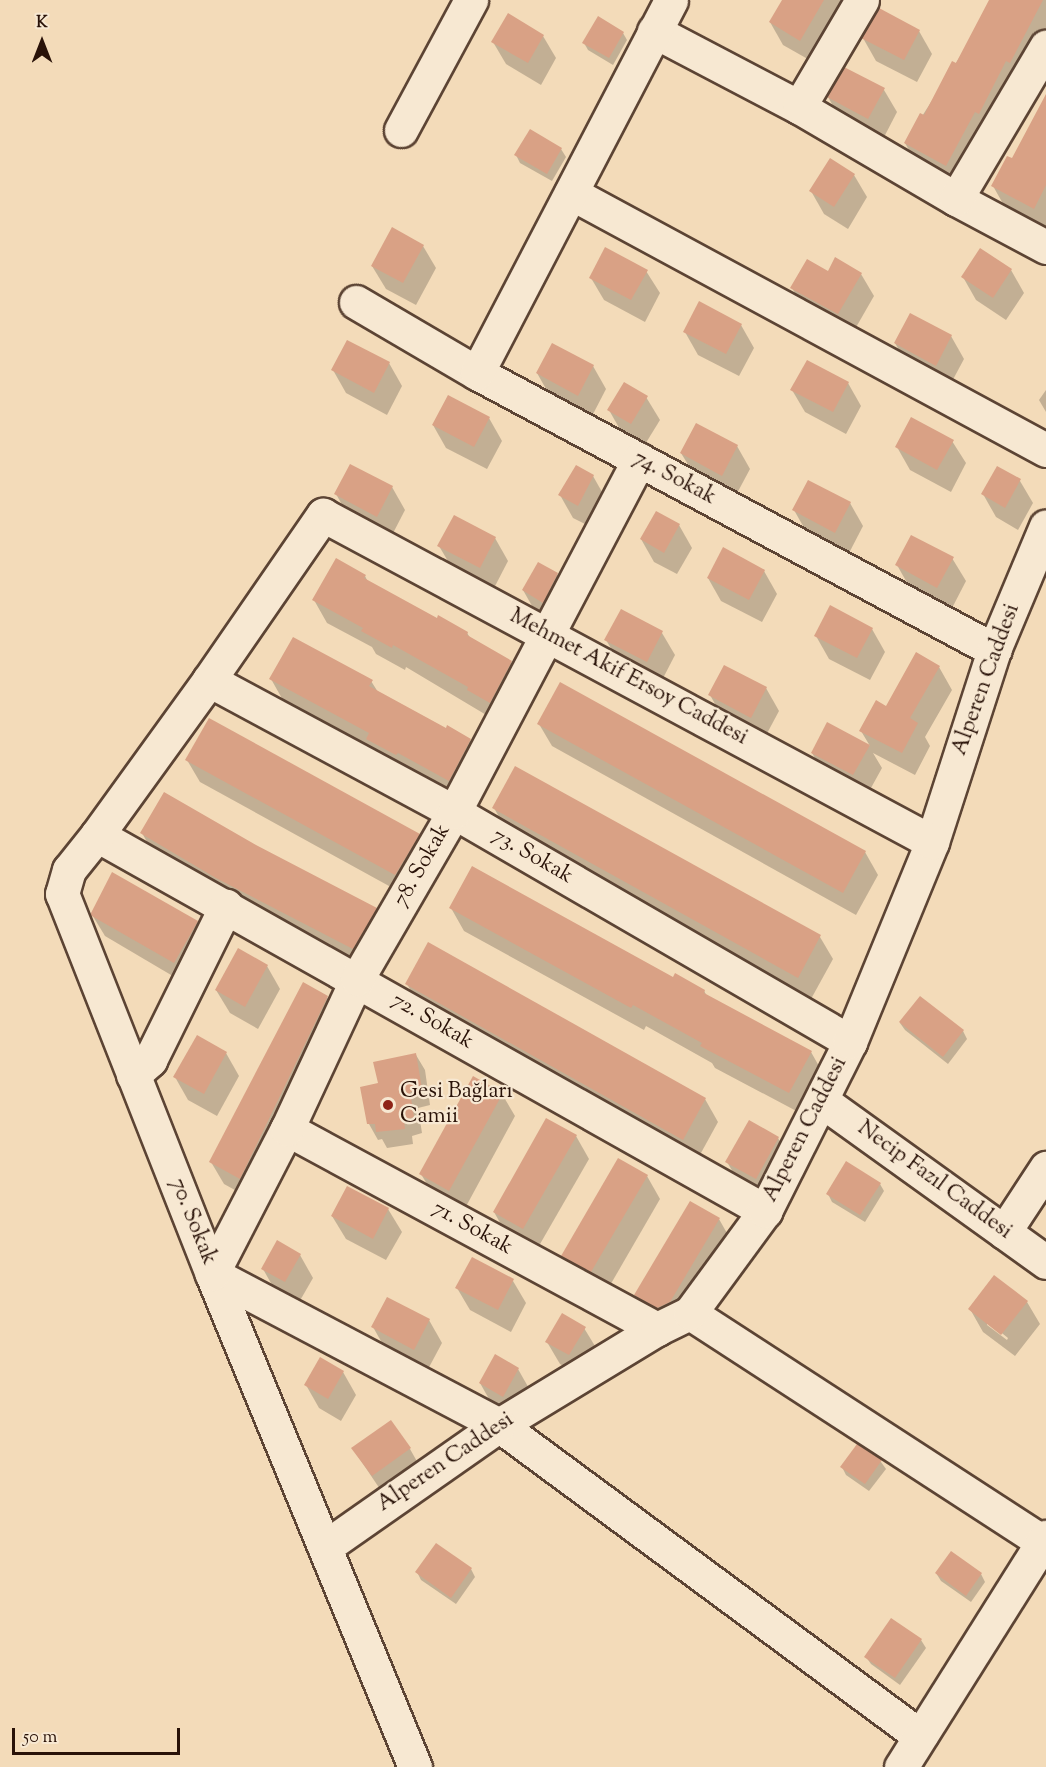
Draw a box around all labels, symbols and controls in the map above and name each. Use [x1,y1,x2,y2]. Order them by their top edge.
north arrow [12,12,72,72]
text: K [36,12,48,35]
street label: 74. Sokak [628,446,720,512]
street label: Alperen Caddesi [947,601,1027,759]
street label: Mehmet Akif Ersoy Caddesi [505,604,751,752]
street label: 78. Sokak [389,820,457,912]
street label: 73. Sokak [487,823,577,891]
street label: 72. Sokak [386,988,478,1056]
street label: Alperen Caddesi [758,1053,854,1207]
place label: Gesi Bağları Camii [400,1079,513,1130]
marker: Gesi Bağları Camii [381,1098,395,1112]
street label: Necip Fazıl Caddesi [852,1116,1016,1246]
street label: 70. Sokak [163,1175,221,1269]
street label: 71. Sokak [427,1196,517,1262]
street label: Alperen Caddesi [373,1408,519,1518]
scale bar [15,1716,183,1754]
text: 50 m [23,1725,57,1751]

